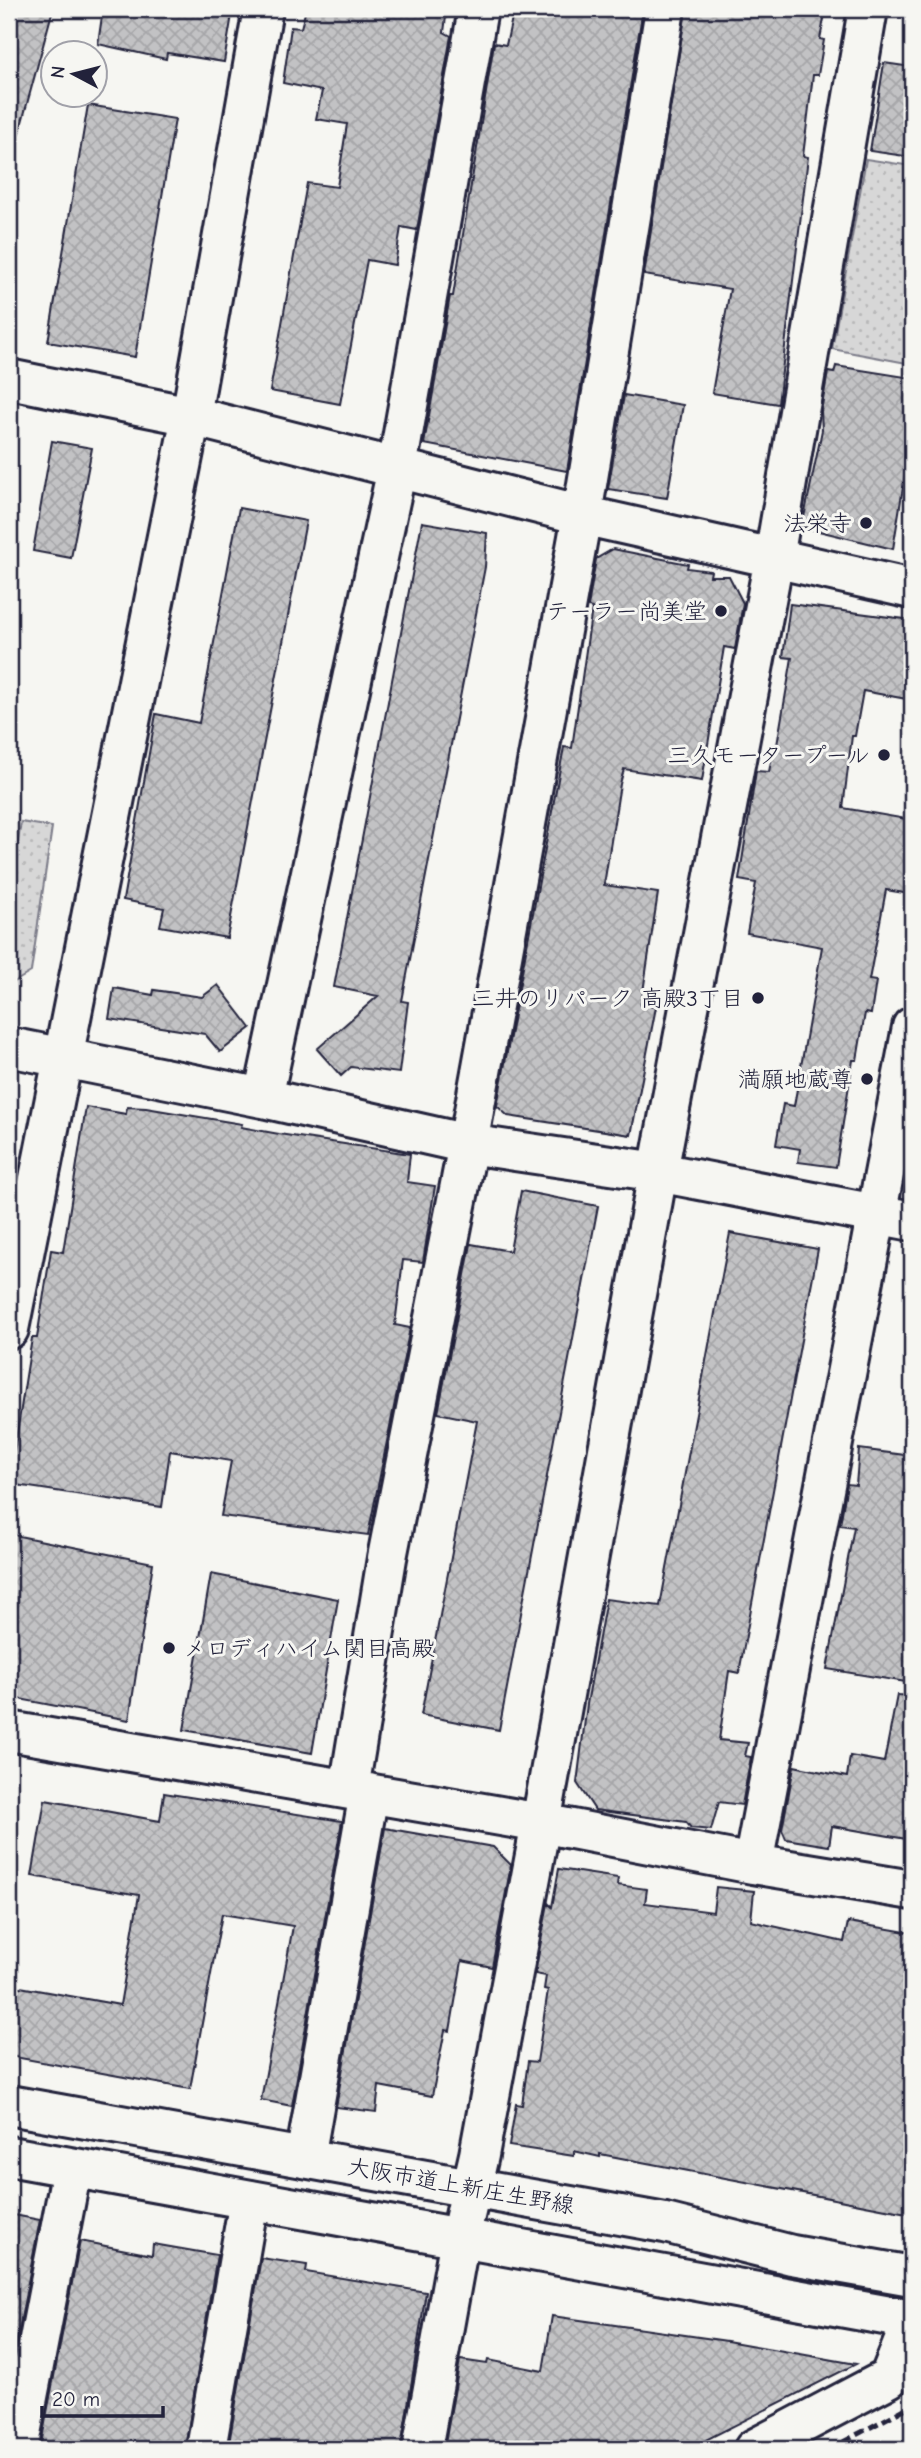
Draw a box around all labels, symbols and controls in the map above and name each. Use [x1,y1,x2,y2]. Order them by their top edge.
north arrow [38,38,108,108]
text: N [46,65,70,80]
place label: 法栄寺 [783,510,852,537]
marker: 法栄寺 [858,515,874,531]
place label: テーラー尚美堂 [546,598,707,625]
marker: テーラー尚美堂 [713,603,729,619]
place label: 三久モータープール [667,742,870,769]
marker: 三久モータープール [876,747,892,763]
place label: 三井のリパーク 高殿3丁目 [472,985,744,1012]
marker: 三井のリパーク 高殿3丁目 [750,990,766,1006]
place label: 満願地蔵尊 [738,1066,853,1093]
marker: 満願地蔵尊 [859,1071,875,1087]
place label: メロディハイム関目高殿 [183,1635,435,1662]
marker: メロディハイム関目高殿 [161,1640,177,1656]
street label: 大阪市道上新庄生野線 [345,2153,577,2219]
scale bar [42,2374,163,2418]
text: 20 m [52,2387,100,2411]

